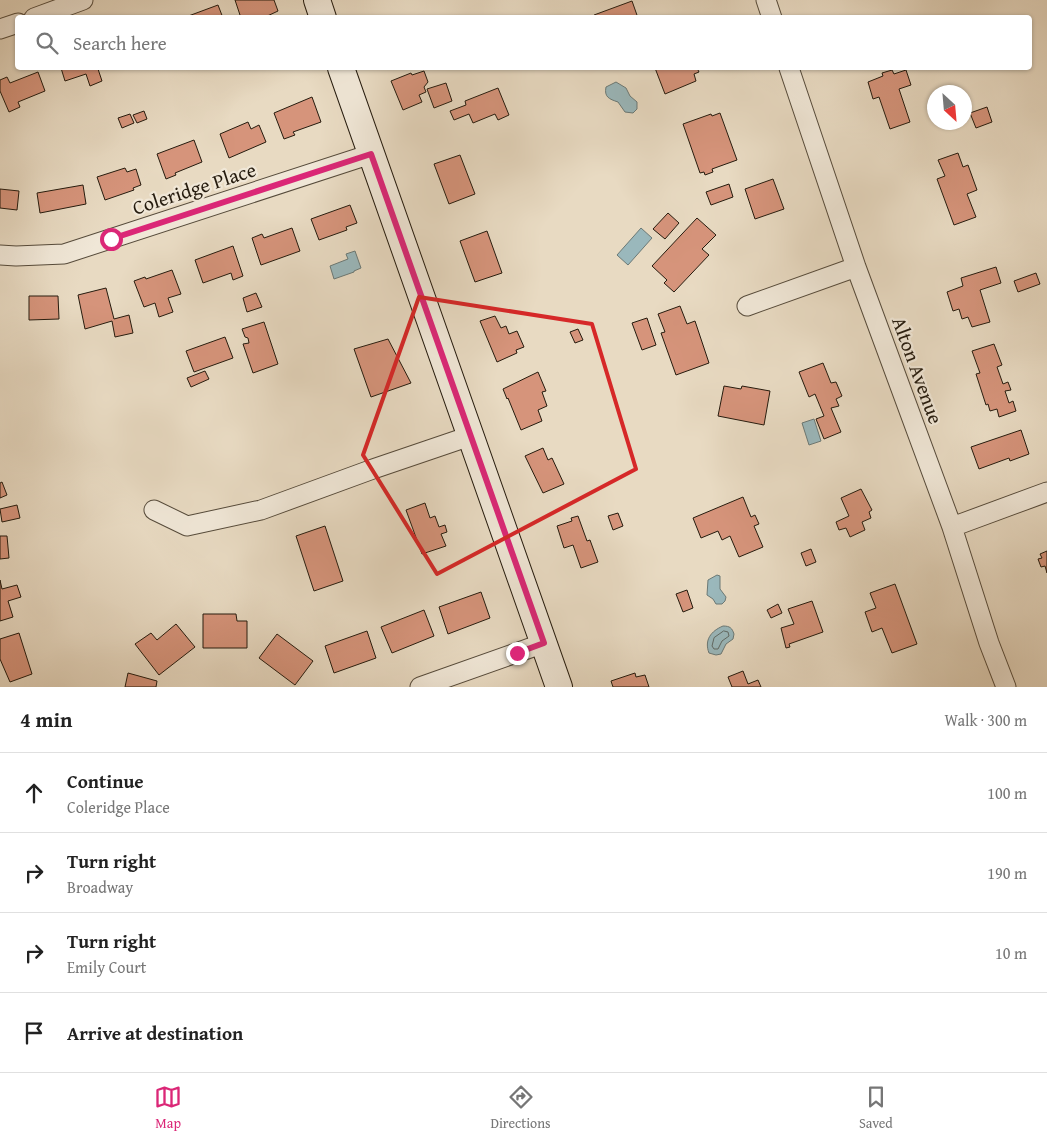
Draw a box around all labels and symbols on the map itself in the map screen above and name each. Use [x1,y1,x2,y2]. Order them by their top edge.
north arrow [927,85,972,130]
street label: Coleridge Place [128,154,260,222]
route start [100,228,123,251]
street label: Alton Avenue [885,312,951,428]
route end [506,642,529,665]

